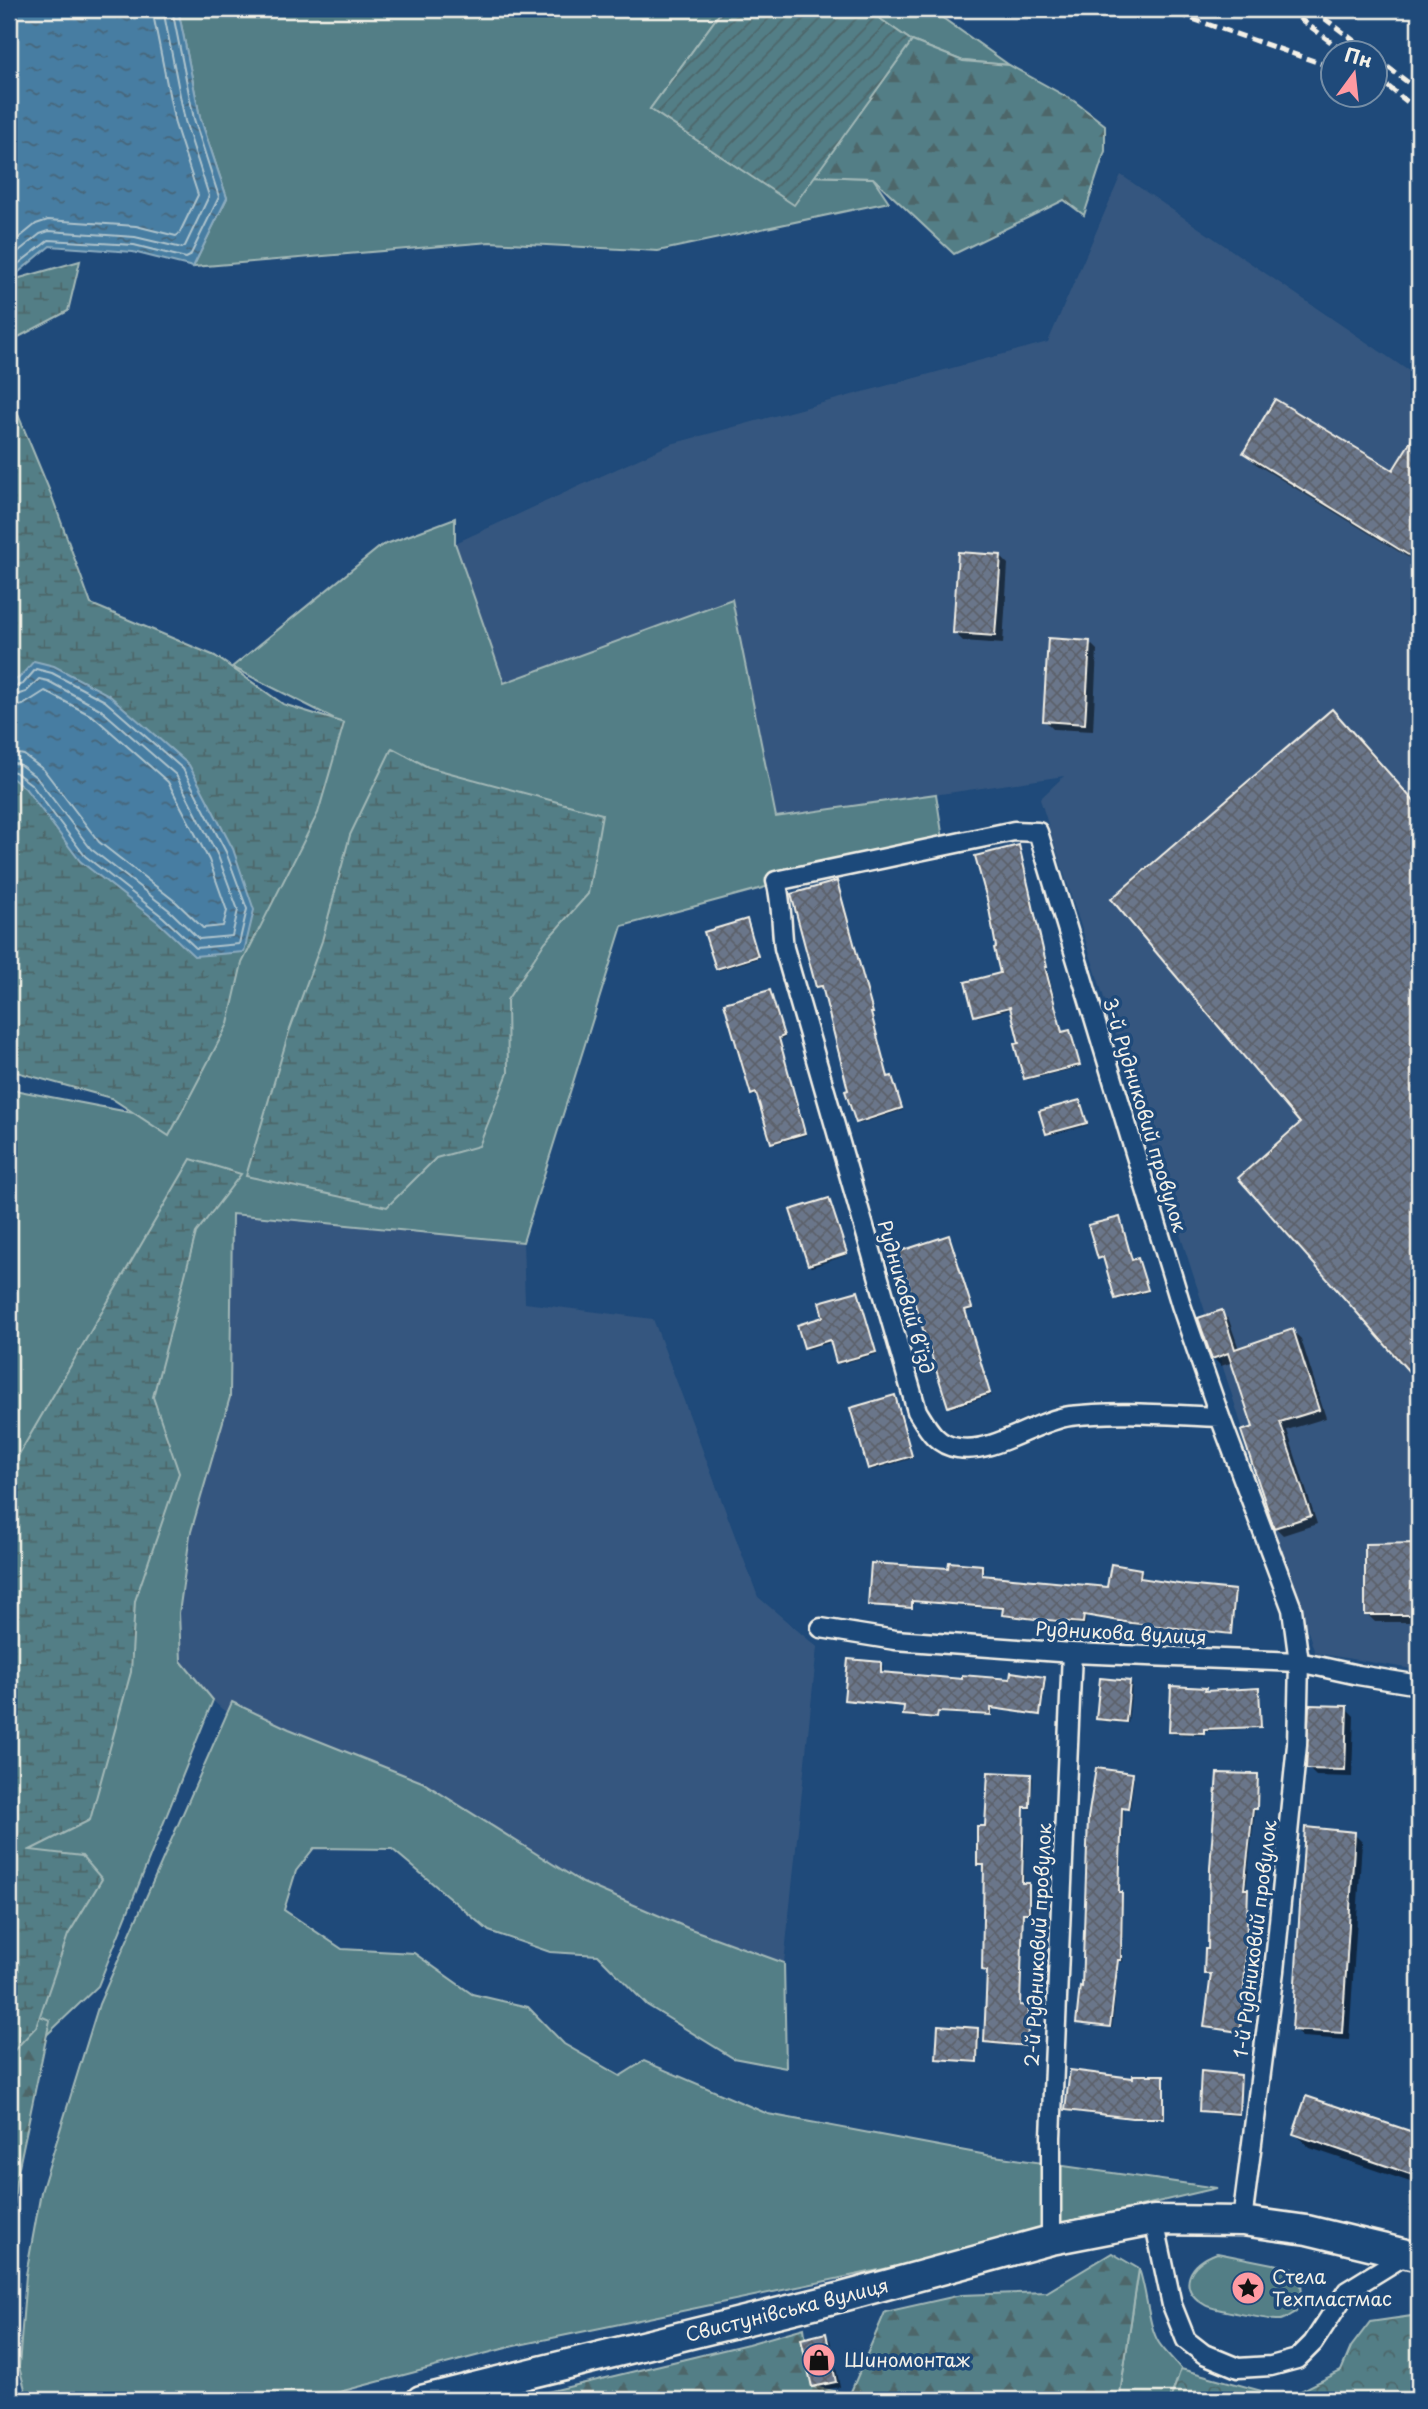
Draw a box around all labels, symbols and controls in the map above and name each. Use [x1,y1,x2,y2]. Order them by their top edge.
north arrow [1320,38,1390,108]
text: Пн [1342,40,1376,74]
street label: 3-й Рудниковий провулок [1097,994,1195,1236]
street label: Рудниковий в’їзд [872,1216,942,1377]
street label: Рудникова вулиця [1035,1614,1208,1650]
street label: 1-й Рудниковий провулок [1226,1818,1283,2059]
street label: 2-й Рудниковий провулок [1017,1822,1057,2068]
place label: Стела Техпластмас [1272,2262,1392,2312]
place icon: Стела Техпластмас [1229,2269,1267,2307]
street label: Свистунівська вулиця [682,2270,891,2348]
shop icon: Шиномонтаж [800,2341,838,2379]
place label: Шиномонтаж [844,2345,970,2373]

